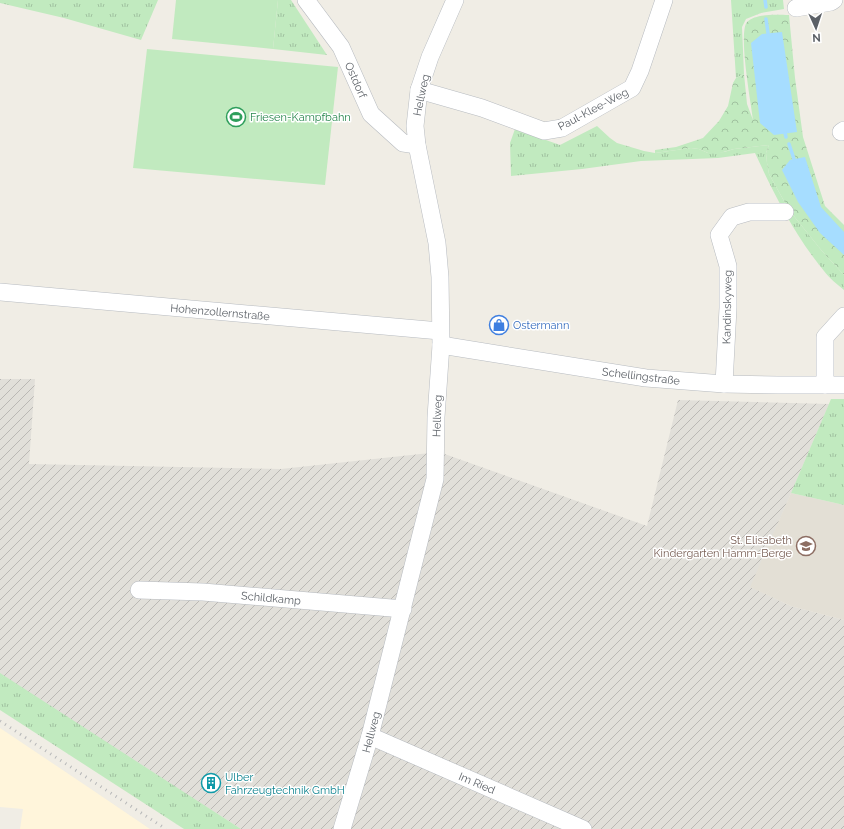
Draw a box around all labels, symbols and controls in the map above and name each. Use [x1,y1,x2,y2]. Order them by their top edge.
north arrow [796,8,836,48]
text: N [812,31,821,44]
street label: Ostdorf [342,60,369,101]
street label: Hellweg [411,73,432,117]
street label: Paul-Klee-Weg [556,85,631,133]
sports icon: Friesen-Kampfbahn [225,106,247,128]
place label: Friesen-Kampfbahn [250,111,351,124]
street label: Kandinskyweg [720,270,735,344]
street label: Hohenzollernstraße [170,302,271,323]
shop icon: Ostermann [488,314,510,336]
place label: Ostermann [513,319,569,332]
street label: Schellingstraße [601,365,681,388]
street label: Hellweg [430,395,445,437]
place label: St. Elisabeth Kindergarten Hamm-Berge [654,534,793,560]
school or university icon: St. Elisabeth Kindergarten Hamm-Berge [795,535,817,557]
street label: Schildkamp [240,589,302,608]
street label: Hellweg [360,710,383,754]
street label: Im Ried [457,770,497,797]
place label: Ulber Fahrzeugtechnik GmbH [225,771,345,797]
building icon: Ulber Fahrzeugtechnik GmbH [200,772,222,794]

